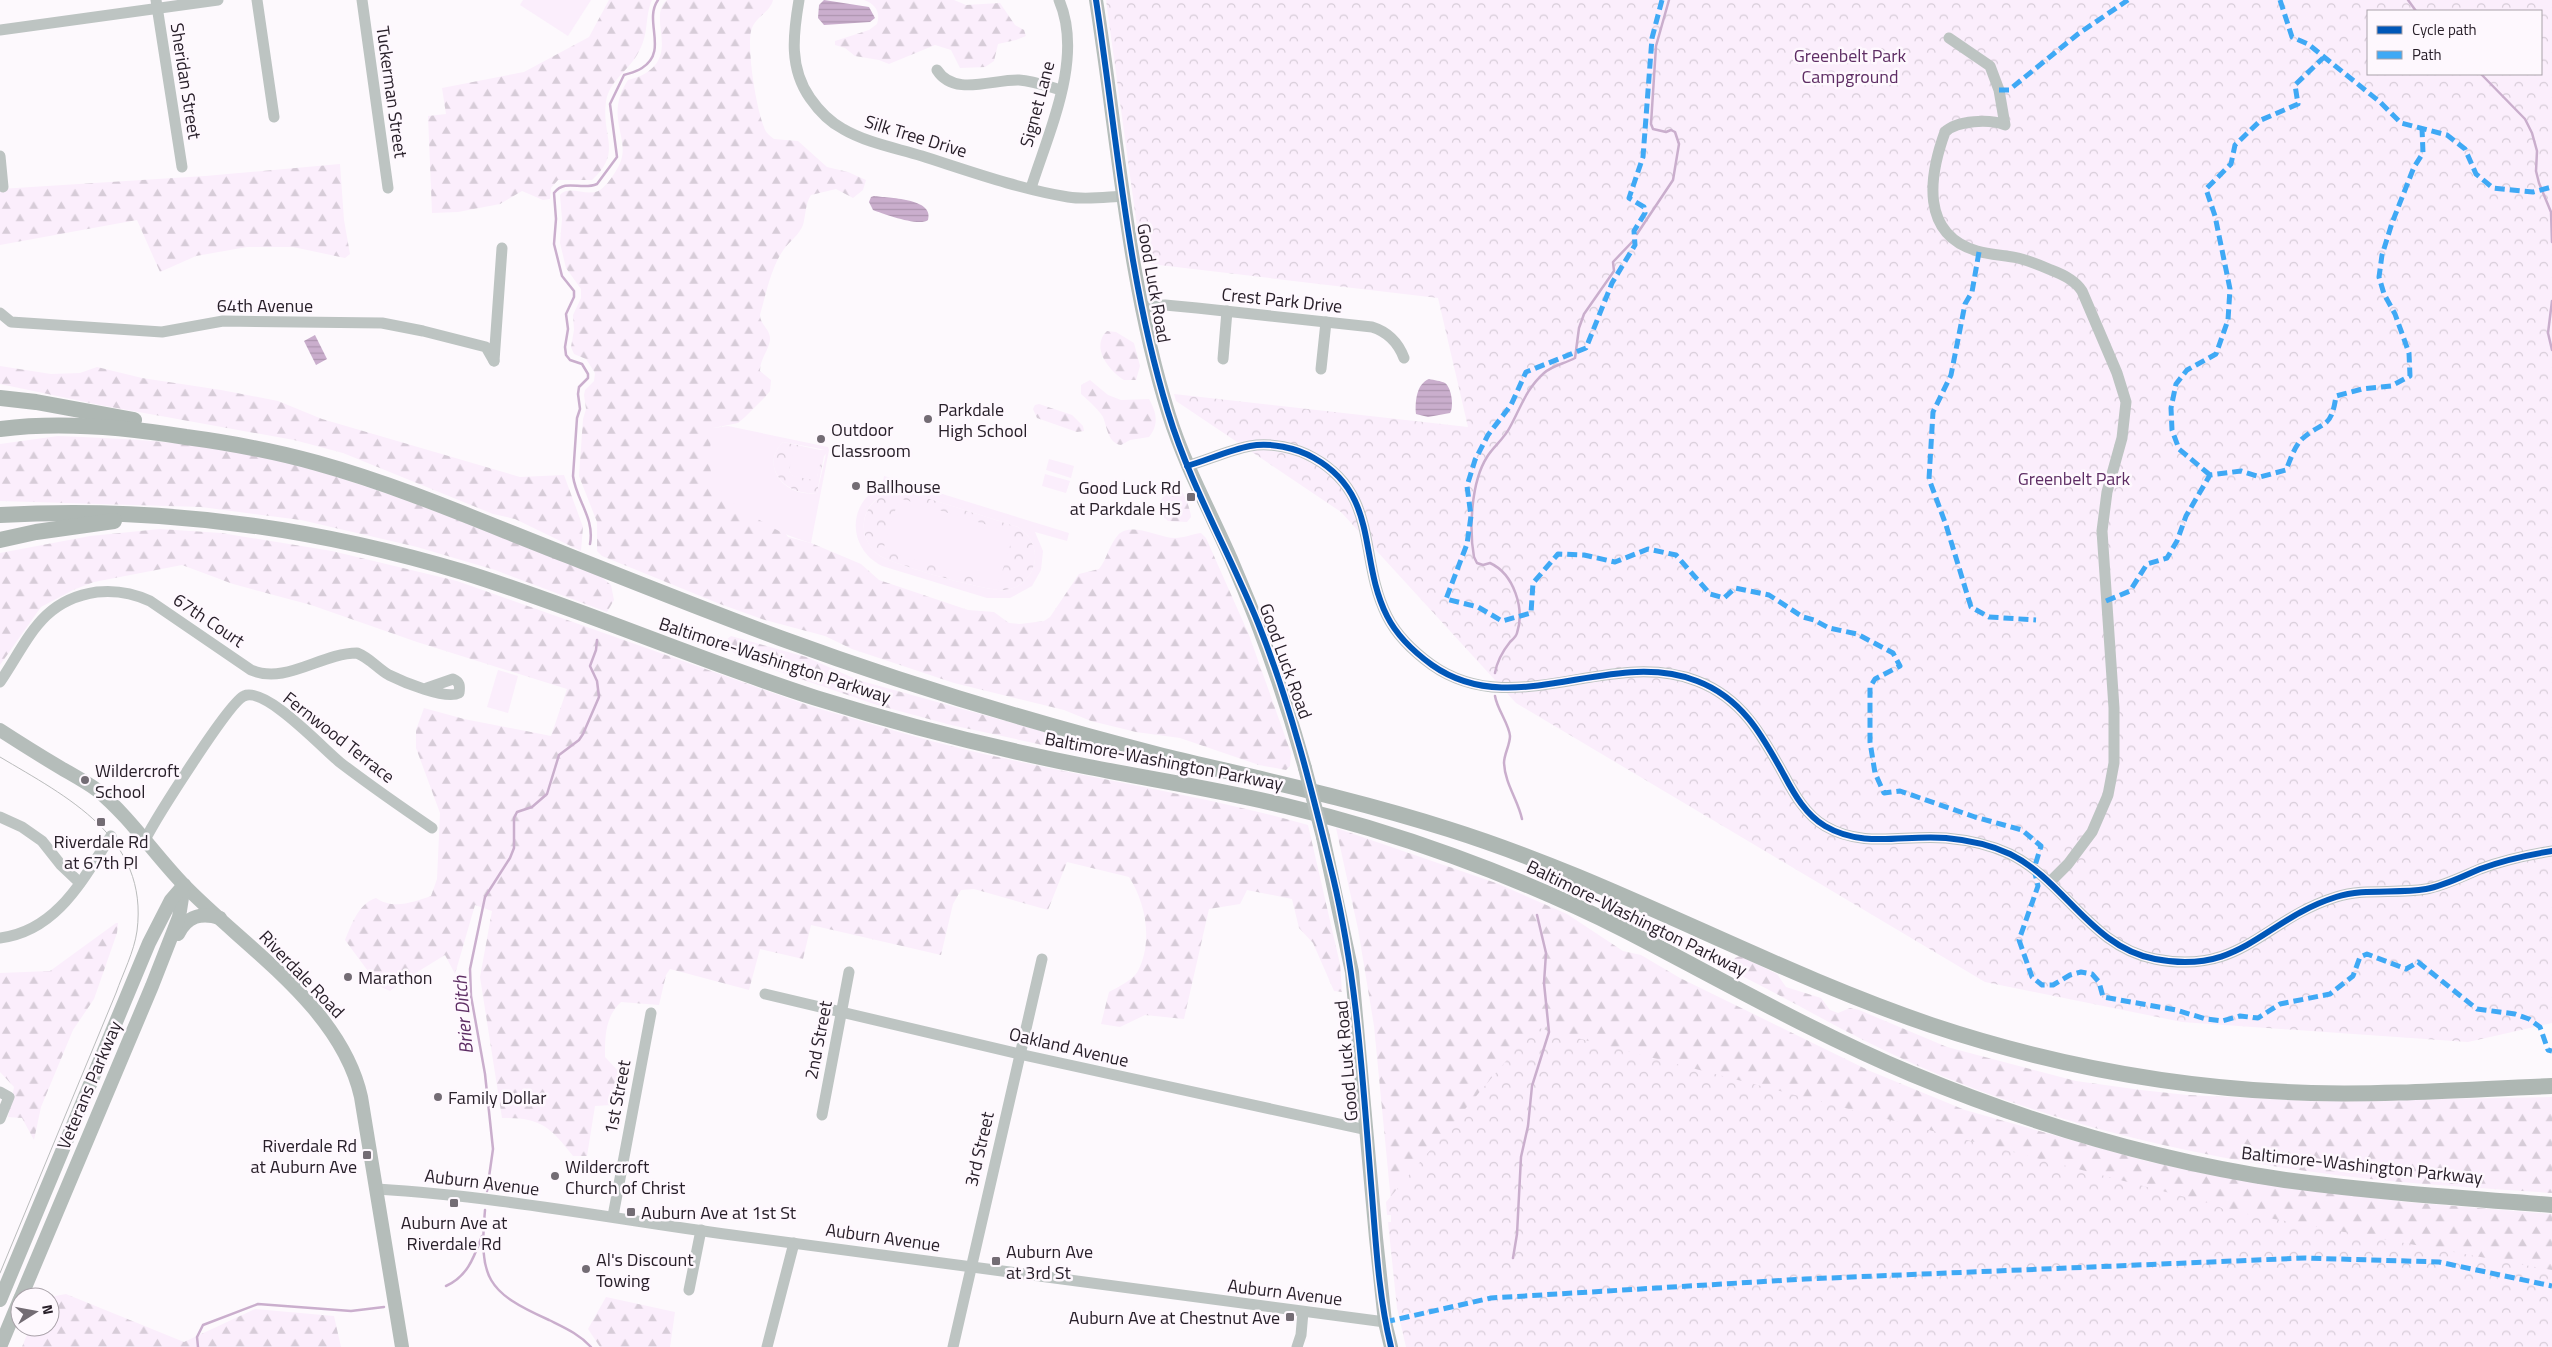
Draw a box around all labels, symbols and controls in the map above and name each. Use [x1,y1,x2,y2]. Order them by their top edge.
legend [2367,10,2542,75]
text: Cycle path [2412,18,2477,41]
street label: Sheridan Street [163,21,209,142]
street label: Tuckerman Street [369,24,415,160]
park label: Greenbelt Park Campground [1794,42,1907,90]
text: Path [2412,43,2442,66]
street label: Signet Lane [1013,58,1061,150]
street label: Silk Tree Drive [861,108,971,164]
street label: Good Luck Road [1130,221,1178,345]
street label: Crest Park Drive [1220,280,1344,320]
street label: 64th Avenue [217,292,313,319]
place label: Parkdale High School [938,396,1027,444]
marker: Parkdale High School [922,413,934,425]
place label: Outdoor Classroom [831,416,911,464]
marker: Outdoor Classroom [815,433,827,445]
park label: Greenbelt Park [2018,465,2131,492]
place label: Ballhouse [866,473,941,500]
place label: Good Luck Rd at Parkdale HS [1070,474,1181,522]
marker: Ballhouse [850,480,862,492]
marker: Good Luck Rd at Parkdale HS [1185,491,1197,503]
street label: 67th Court [168,586,251,654]
street label: Good Luck Road [1253,599,1319,723]
street label: Baltimore-Washington Parkway [656,610,895,710]
street label: Fernwood Terrace [277,685,401,789]
street label: Baltimore-Washington Parkway [1042,725,1286,797]
place label: Wildercroft School [95,757,180,805]
marker: Wildercroft School [79,774,91,786]
marker: Riverdale Rd at 67th Pl [95,816,107,828]
place label: Riverdale Rd at 67th Pl [54,828,148,876]
street label: Baltimore-Washington Parkway [1522,853,1752,983]
street label: Riverdale Road [253,924,351,1024]
place label: Marathon [358,964,433,991]
marker: Marathon [342,971,354,983]
water label: Brier Ditch [444,974,480,1055]
street label: 2nd Street [797,998,839,1082]
street label: Good Luck Road [1327,1000,1365,1122]
street label: Veterans Parkway [50,1016,128,1153]
street label: Oakland Avenue [1006,1020,1132,1074]
street label: 1st Street [597,1057,638,1136]
place label: Family Dollar [448,1084,546,1111]
marker: Family Dollar [432,1091,444,1103]
street label: 3rd Street [957,1108,1001,1189]
place label: Riverdale Rd at Auburn Ave [251,1132,357,1180]
street label: Baltimore-Washington Parkway [2240,1139,2484,1191]
marker: Riverdale Rd at Auburn Ave [361,1149,373,1161]
place label: Wildercroft Church of Christ [565,1153,686,1201]
street label: Auburn Avenue [423,1162,541,1202]
marker: Wildercroft Church of Christ [549,1170,561,1182]
marker: Auburn Ave at Riverdale Rd [448,1197,460,1209]
place label: Auburn Ave at 1st St [641,1199,797,1226]
marker: Auburn Ave at 1st St [625,1206,637,1218]
place label: Auburn Ave at Riverdale Rd [401,1209,508,1257]
street label: Auburn Avenue [824,1216,942,1258]
place label: Auburn Ave at 3rd St [1006,1238,1093,1286]
place label: Al's Discount Towing [596,1246,694,1294]
marker: Auburn Ave at 3rd St [990,1255,1002,1267]
marker: Al's Discount Towing [580,1263,592,1275]
street label: Auburn Avenue [1226,1272,1344,1312]
north arrow [10,1287,60,1337]
text: N [37,1303,59,1316]
place label: Auburn Ave at Chestnut Ave [1069,1304,1280,1331]
marker: Auburn Ave at Chestnut Ave [1284,1311,1296,1323]

